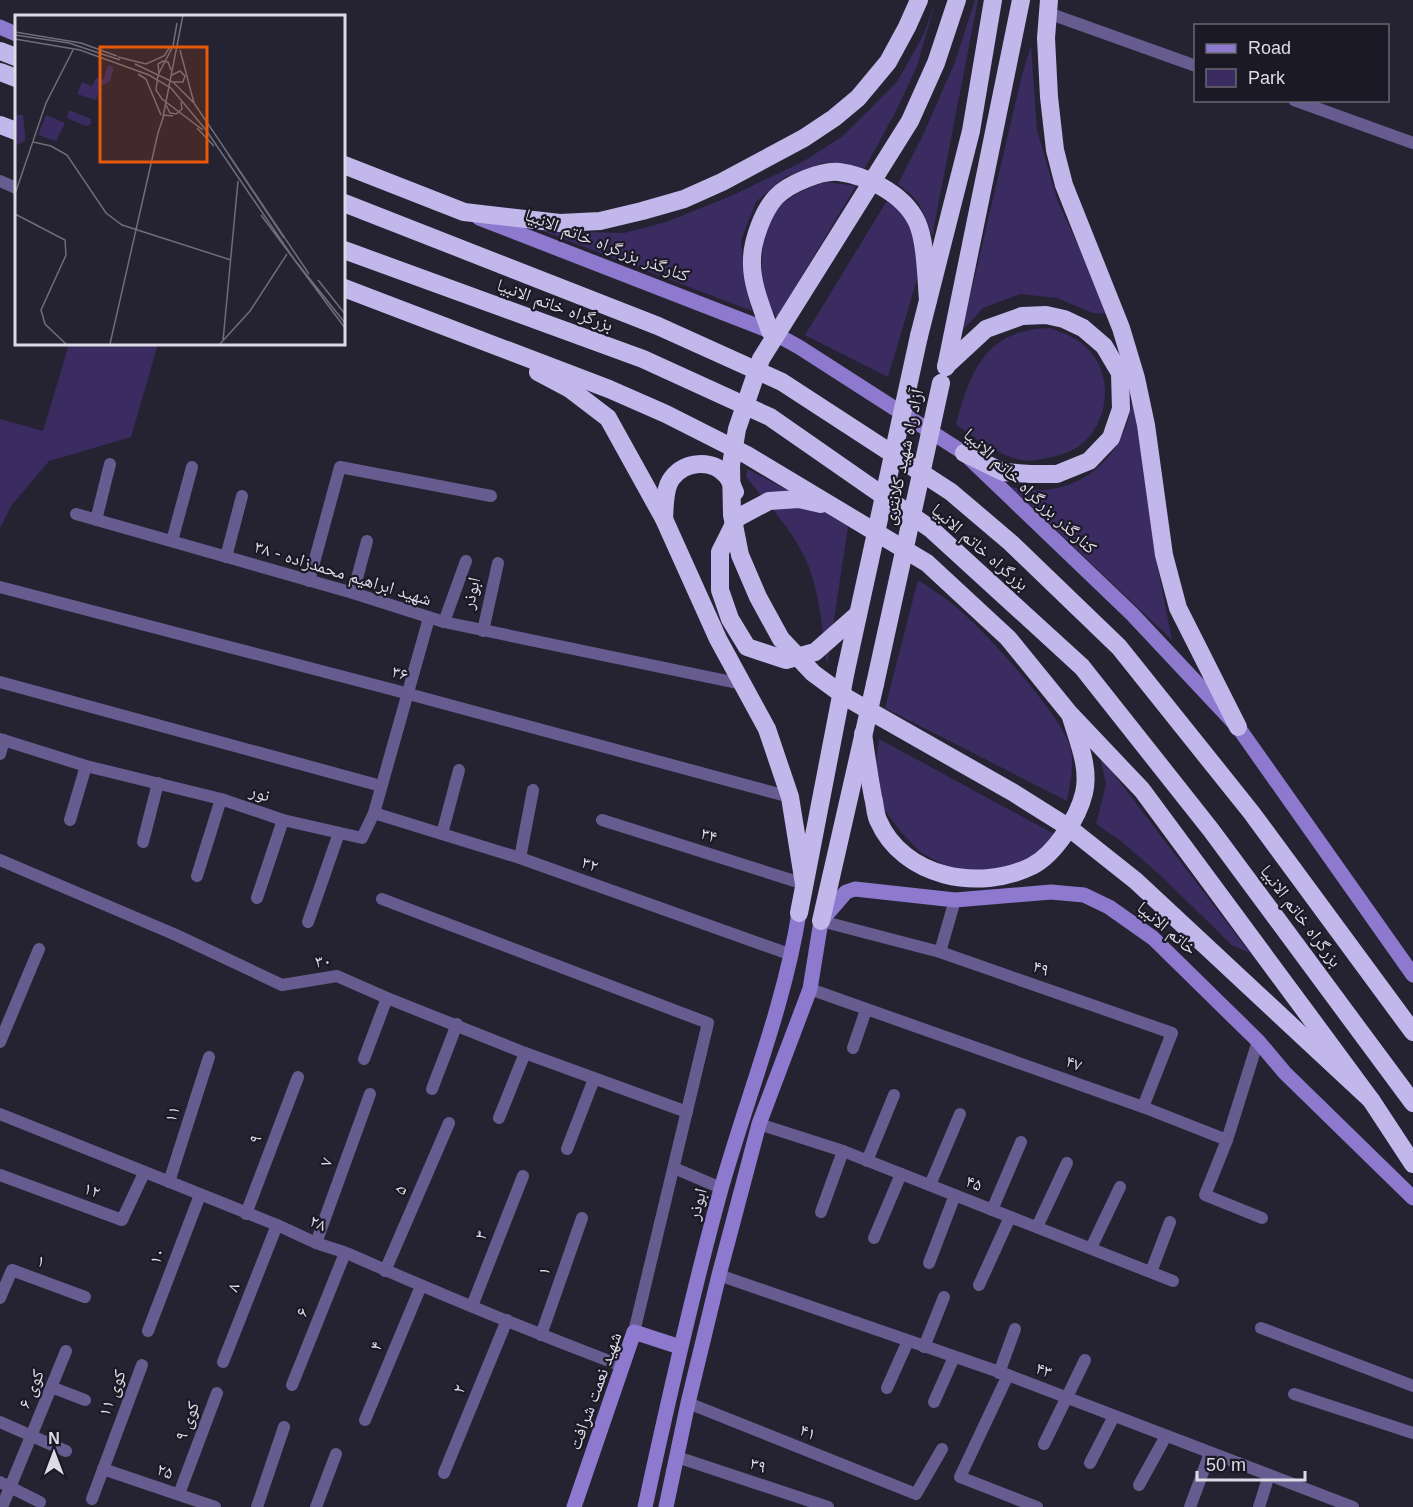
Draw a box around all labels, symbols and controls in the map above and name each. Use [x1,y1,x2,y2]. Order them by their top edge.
inset map [15,15,345,345]
legend [1194,24,1389,102]
text: Road [1248,38,1291,58]
text: Park [1248,68,1286,88]
street label: کنارگذر بزرگراه خاتم الانبیا [521,204,692,288]
street label: بزرگراه خاتم الانبیا [494,275,616,337]
street label: آزاد راه شهید کلانتری [879,387,928,527]
street label: کنارگذر بزرگراه خاتم الانبیا [959,424,1101,558]
street label: بزرگراه خاتم الانبیا [927,499,1033,595]
street label: شهید ابراهیم محمدزاده - ۳۸ [252,537,434,611]
street label: ابوذر [457,575,485,612]
street label: ۳۶ [390,661,410,685]
street label: نور [246,780,273,806]
street label: ۳۴ [698,823,720,847]
street label: ۳۲ [579,852,601,876]
street label: بزرگراه خاتم الانبیا [1255,861,1346,972]
street label: خاتم الانبیا [1132,897,1201,960]
street label: ۳۰ [314,950,332,972]
street label: ۴۹ [1030,956,1052,980]
street label: ۴۷ [1063,1051,1085,1075]
street label: ۱۱ [160,1103,184,1125]
street label: ۹ [244,1132,266,1146]
street label: ۷ [315,1155,337,1169]
street label: ۴۵ [963,1171,985,1195]
street label: ۱۲ [81,1178,103,1202]
street label: ۵ [389,1182,411,1198]
street label: ابوذر [683,1186,711,1223]
street label: ۲۸ [307,1211,329,1235]
street label: ۳ [470,1228,492,1242]
street label: ۱۰ [145,1245,169,1267]
street label: ۱ [34,1250,48,1272]
street label: ۱ [533,1264,555,1278]
street label: ۸ [222,1280,244,1294]
street label: ۶ [291,1305,313,1319]
street label: شهید نعمت شرافت [564,1329,626,1453]
street label: ۴ [365,1338,387,1354]
street label: ۴۳ [1033,1358,1055,1382]
street label: کوی ۶ [14,1366,49,1412]
street label: کوی ۱۱ [94,1366,131,1419]
street label: ۲ [448,1382,470,1396]
street label: کوی ۹ [170,1398,205,1444]
street label: ۴۱ [797,1420,819,1444]
north arrow [24,1423,84,1483]
text: N [48,1430,60,1447]
scale bar [1197,1444,1305,1482]
street label: ۳۹ [747,1453,769,1477]
text: 50 m [1206,1455,1246,1475]
street label: ۲۵ [154,1459,176,1483]

